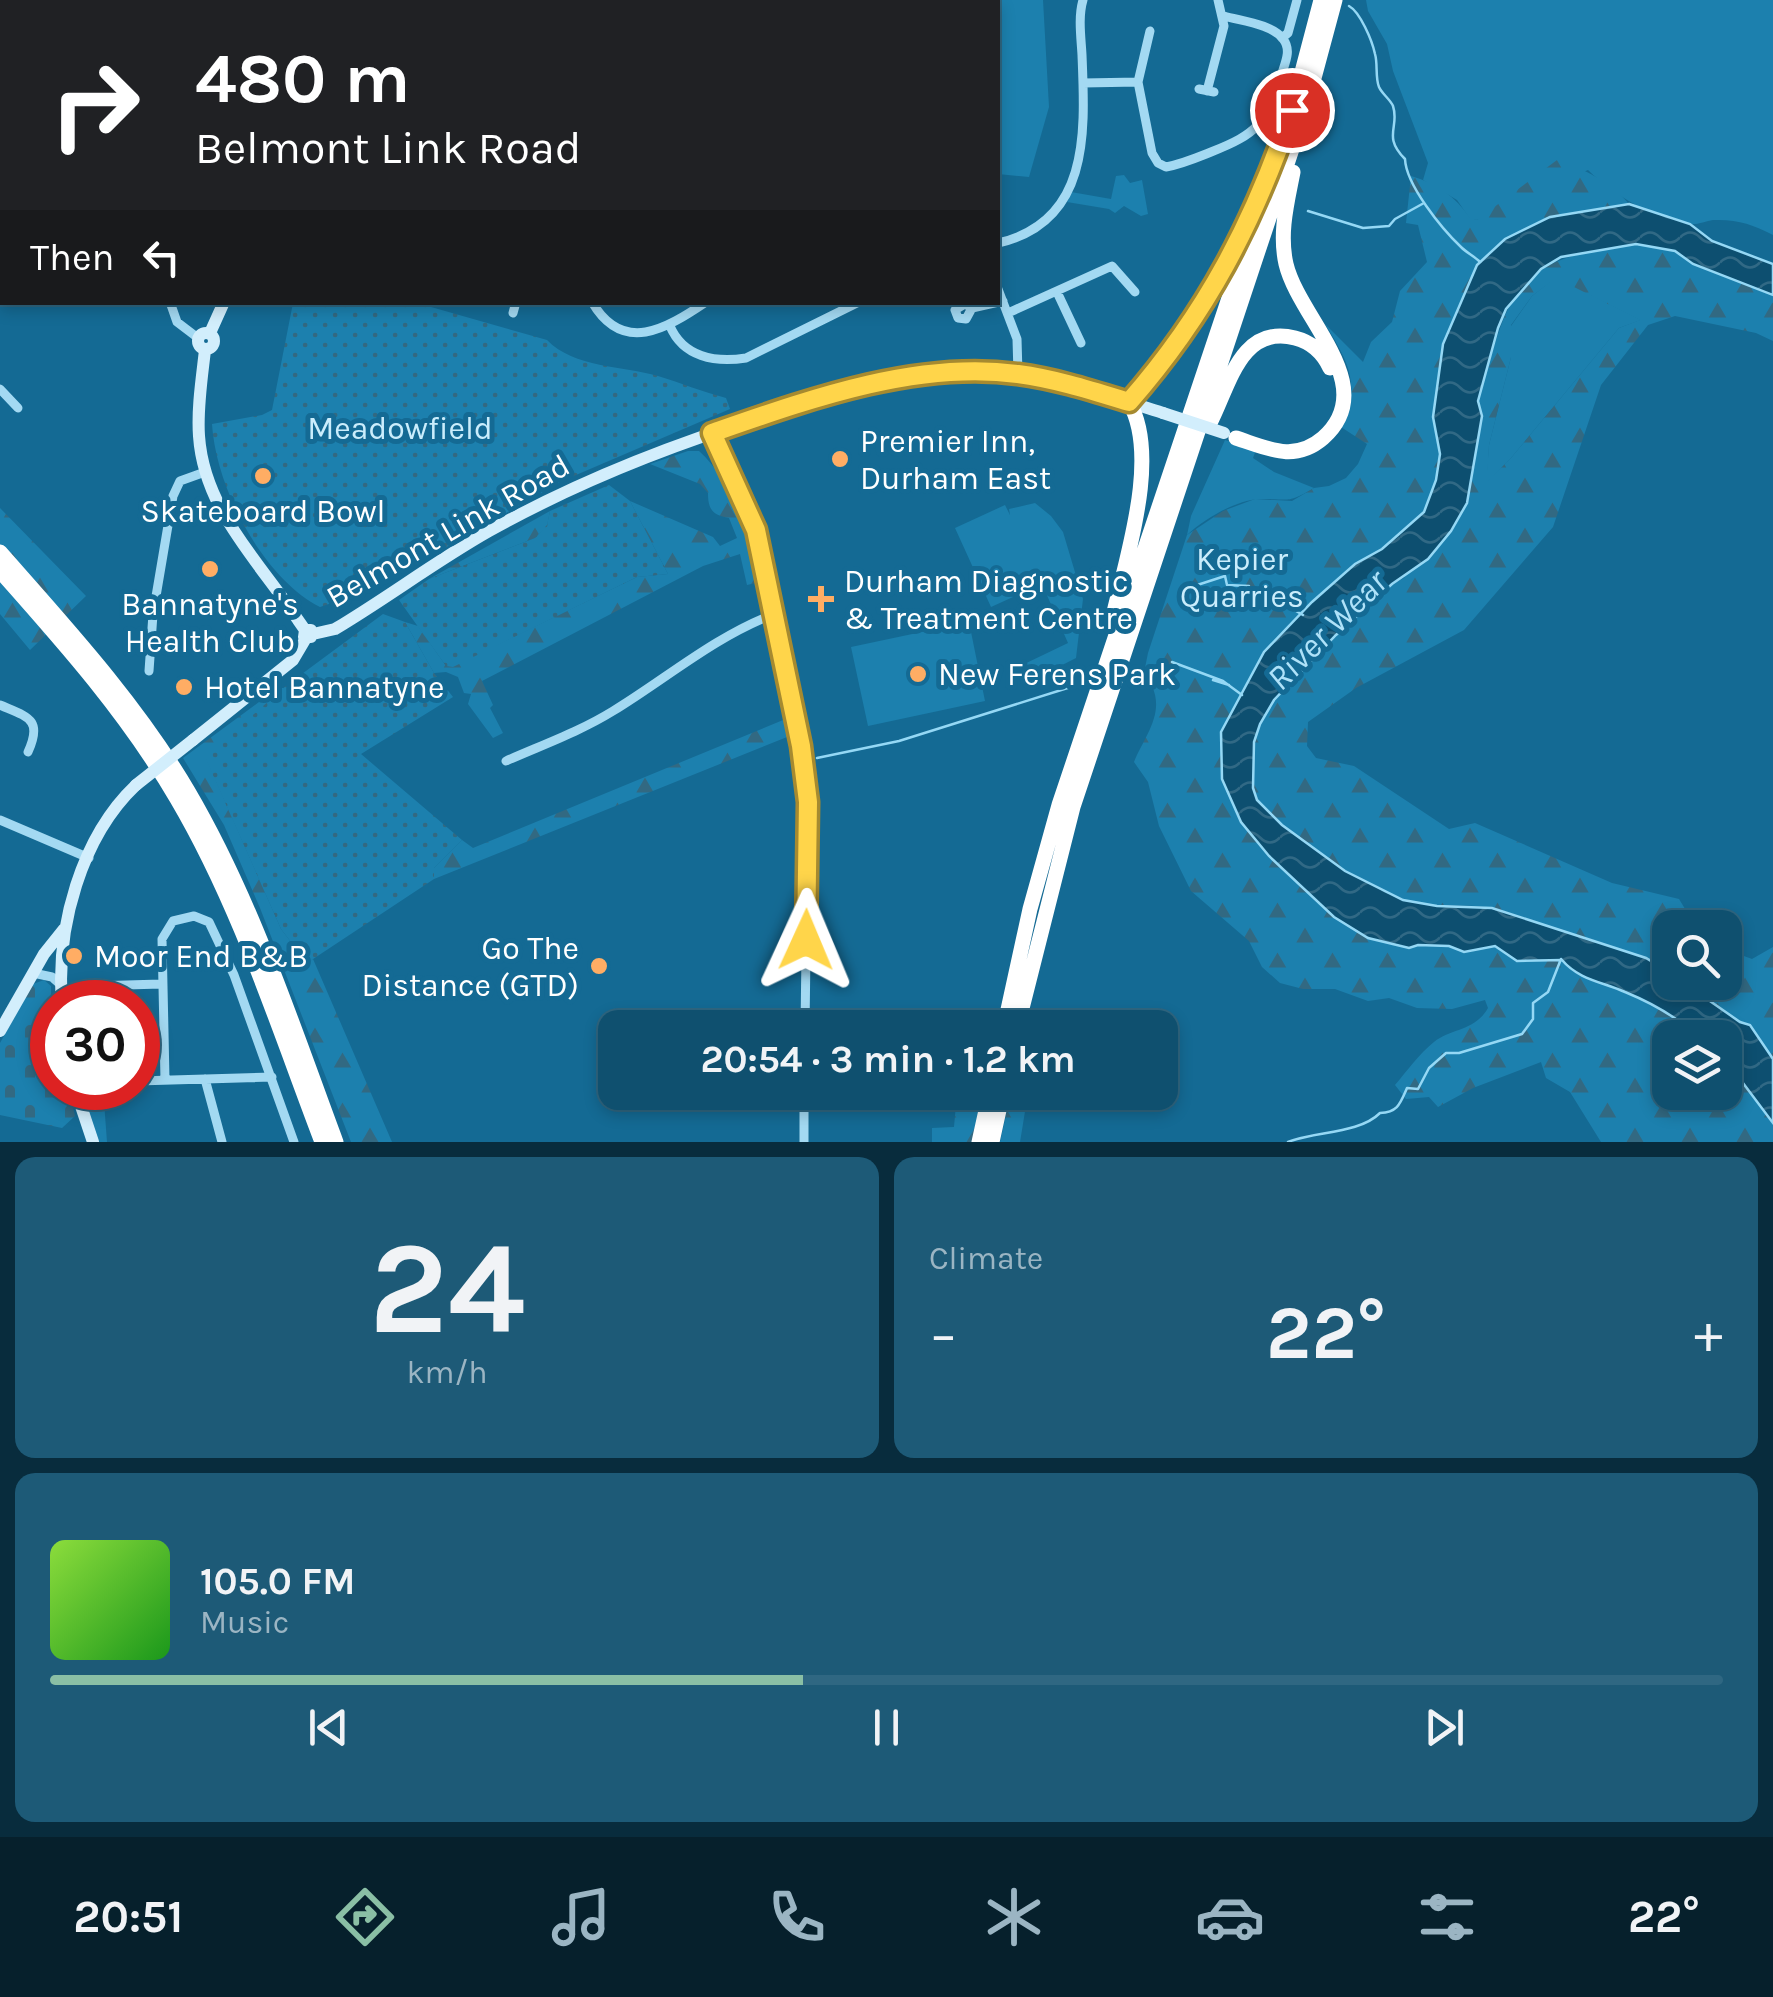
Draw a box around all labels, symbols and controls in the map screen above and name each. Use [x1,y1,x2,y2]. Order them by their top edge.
text: 480 m [195,38,410,120]
icon: right [30,40,160,170]
pin [1250,68,1335,153]
icon: arrive [1265,83,1320,138]
text: Belmont Link Road [195,122,581,174]
icon: left [134,230,189,285]
text: Then [30,235,114,280]
park label: Meadowfield [307,410,493,447]
place label: Premier Inn, Durham East [860,423,1051,497]
street label: Belmont Link Road [320,446,576,616]
marker: Premier Inn, Durham East [829,448,851,470]
marker: Skateboard Bowl [252,465,274,487]
place label: Skateboard Bowl [140,493,386,530]
park label: Kepier Quarries [1180,541,1304,615]
marker: Bannatyne's Health Club [199,558,221,580]
water label: River Wear [1258,561,1396,699]
place label: Durham Diagnostic & Treatment Centre [844,563,1133,637]
place label: Bannatyne's Health Club [121,586,299,660]
marker: Durham Diagnostic & Treatment Centre [808,586,834,612]
place label: New Ferens Park [938,656,1176,693]
marker: New Ferens Park [907,663,929,685]
place label: Hotel Bannatyne [204,669,444,706]
marker: Hotel Bannatyne [173,676,195,698]
position arrow [754,888,858,992]
map controls [1652,910,1742,1110]
button: search [1652,910,1742,1000]
place label: Go The Distance (GTD) [362,930,579,1004]
place label: Moor End B&B [94,938,308,975]
marker: Moor End B&B [63,945,85,967]
marker: Go The Distance (GTD) [588,955,610,977]
speed limit sign: 30 [30,980,160,1110]
button: layers [1652,1020,1742,1110]
text: 20:54 · 3 min · 1.2 km [700,1037,1076,1082]
text: 24 [369,1213,525,1365]
text: Climate [929,1240,1043,1277]
text: 22° [1266,1289,1386,1377]
text: − [929,1302,958,1366]
text: + [1694,1302,1723,1366]
text: km/h [406,1354,488,1391]
text: 105.0 FM [200,1559,356,1604]
text: Music [200,1604,289,1641]
icon: previous [301,1700,356,1755]
icon: pause [859,1700,914,1755]
icon: next [1417,1700,1472,1755]
icon: directions [330,1882,400,1952]
icon: music [546,1882,616,1952]
icon: phone [762,1882,832,1952]
icon: climate [979,1882,1049,1952]
icon: car [1195,1882,1265,1952]
icon: filters [1412,1882,1482,1952]
text: 20:51 [73,1891,183,1943]
text: 22° [1628,1891,1700,1943]

